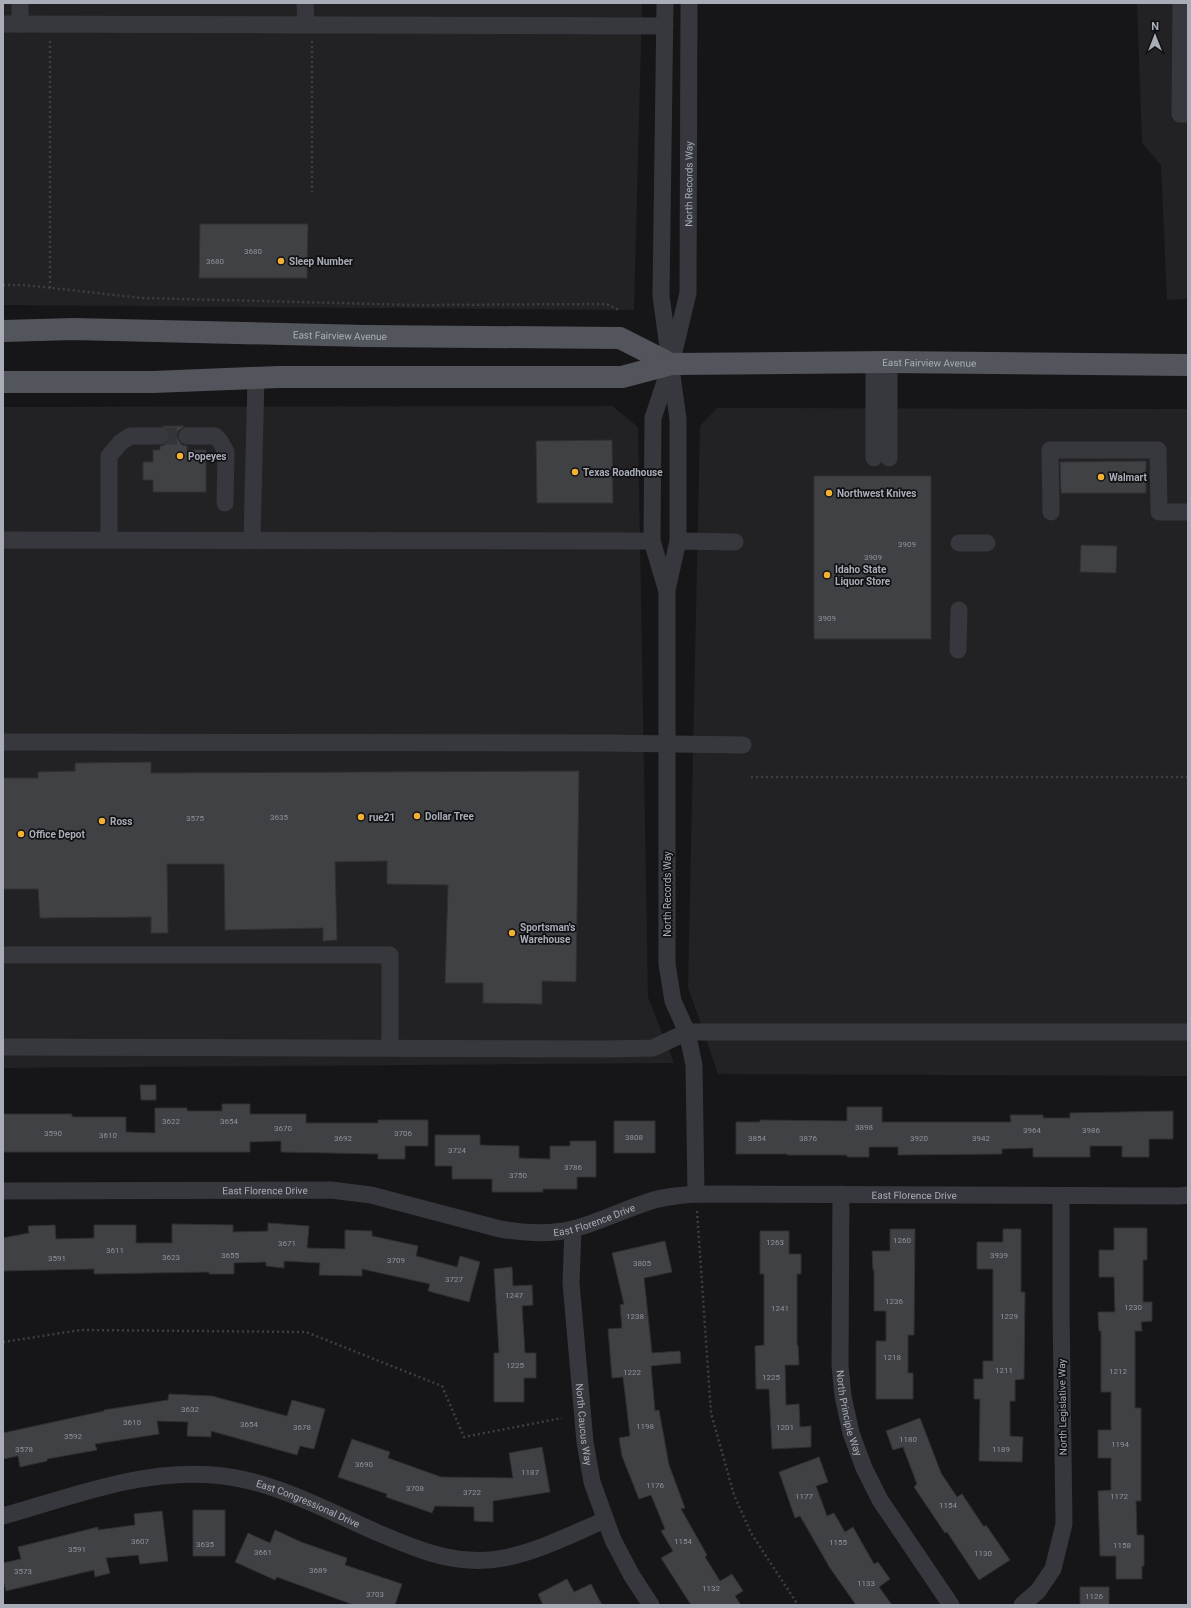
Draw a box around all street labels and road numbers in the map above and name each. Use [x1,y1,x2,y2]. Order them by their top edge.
street label: North Records Way [683,141,695,227]
street label: East Fairview Avenue [293,329,387,342]
street label: East Fairview Avenue [882,357,976,369]
street label: North Records Way [662,851,673,937]
street label: East Florence Drive [222,1185,308,1196]
street label: East Florence Drive [871,1190,957,1201]
street label: East Florence Drive [553,1202,637,1238]
street label: North Legislative Way [1056,1358,1069,1455]
street label: North Principle Way [834,1370,864,1458]
street label: North Caucus Way [574,1383,594,1467]
street label: East Congressional Drive [255,1478,361,1530]

